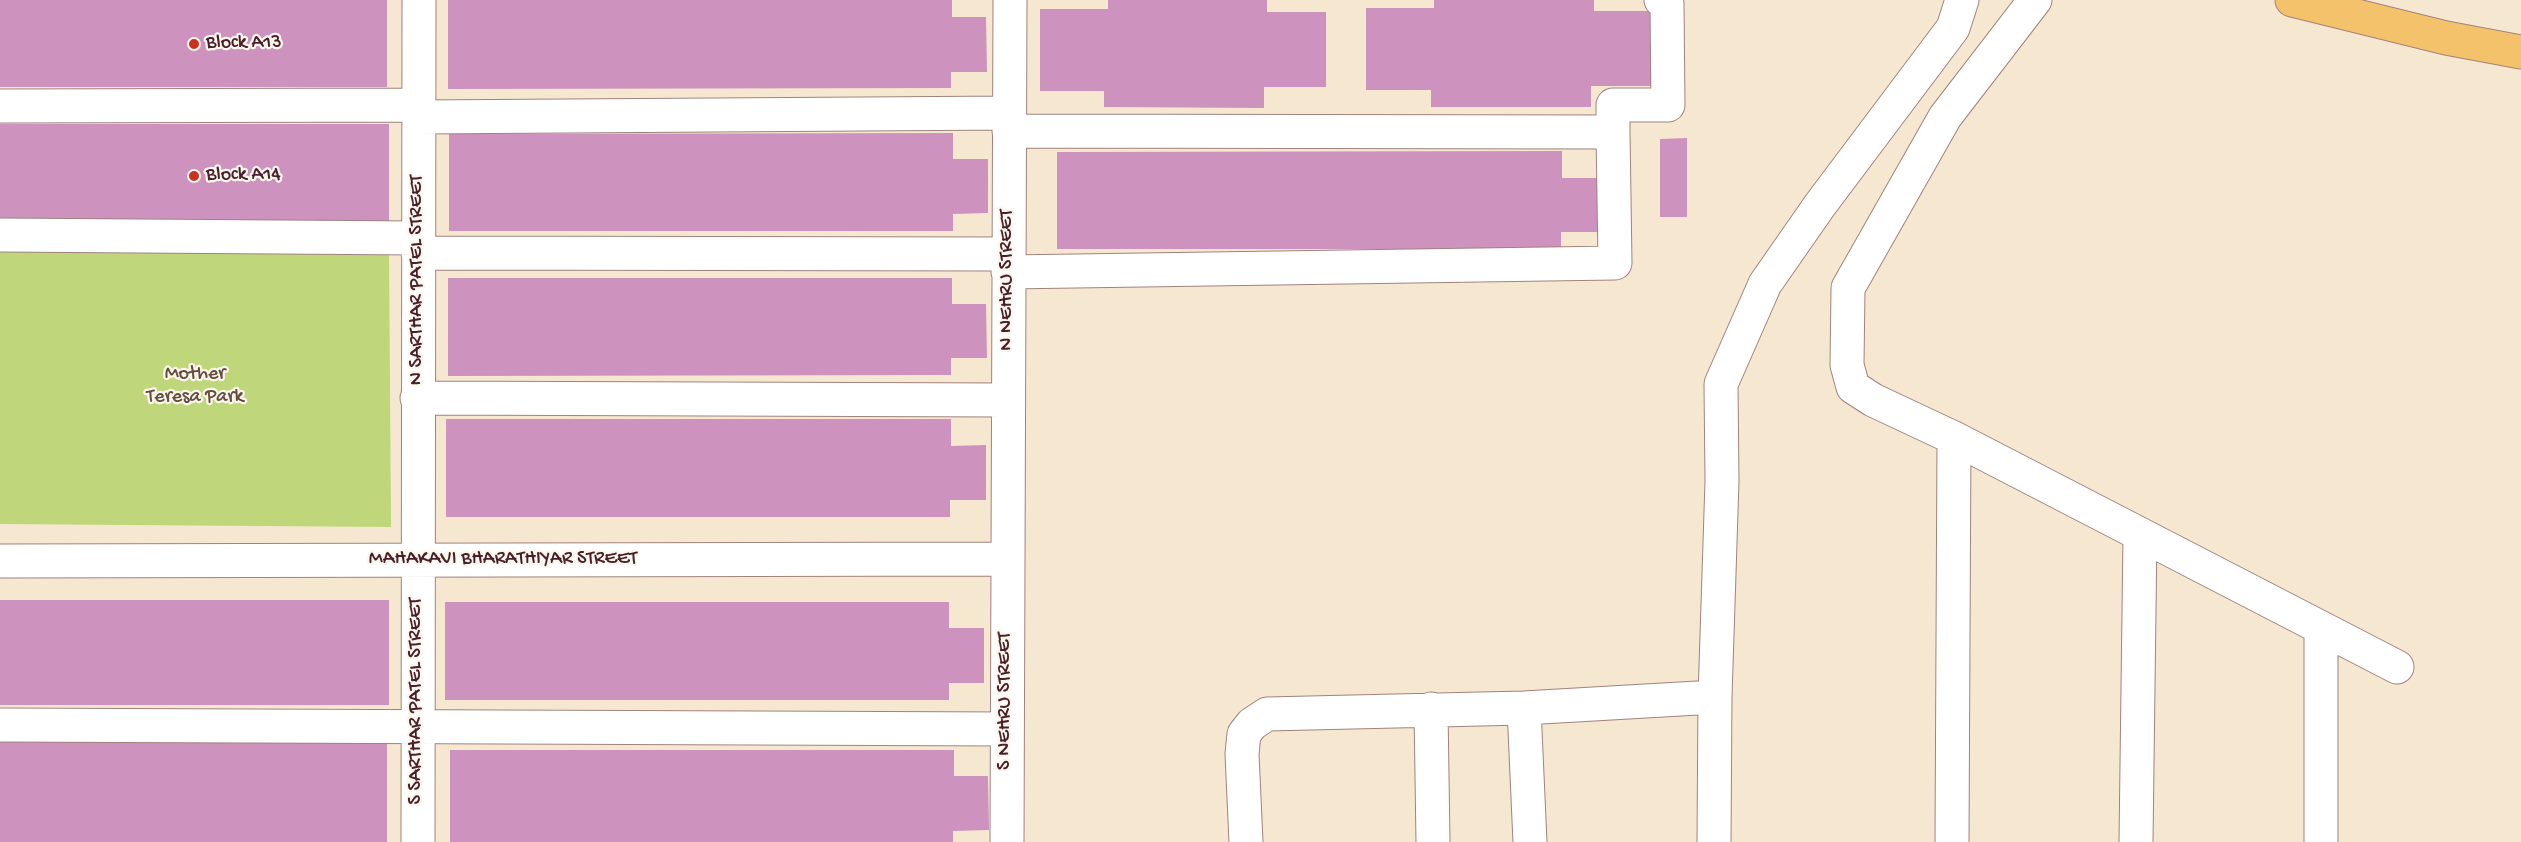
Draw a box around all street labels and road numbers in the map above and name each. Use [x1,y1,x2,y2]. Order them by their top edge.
street label: N SARTHAR PATEL STREET [406,175,430,385]
street label: N NEHRU STREET [996,209,1020,351]
street label: MAHAKAVI BHARATHIYAR STREET [369,548,637,572]
street label: S SARTHAR PATEL STREET [405,598,429,804]
street label: S NEHRU STREET [994,632,1018,770]

